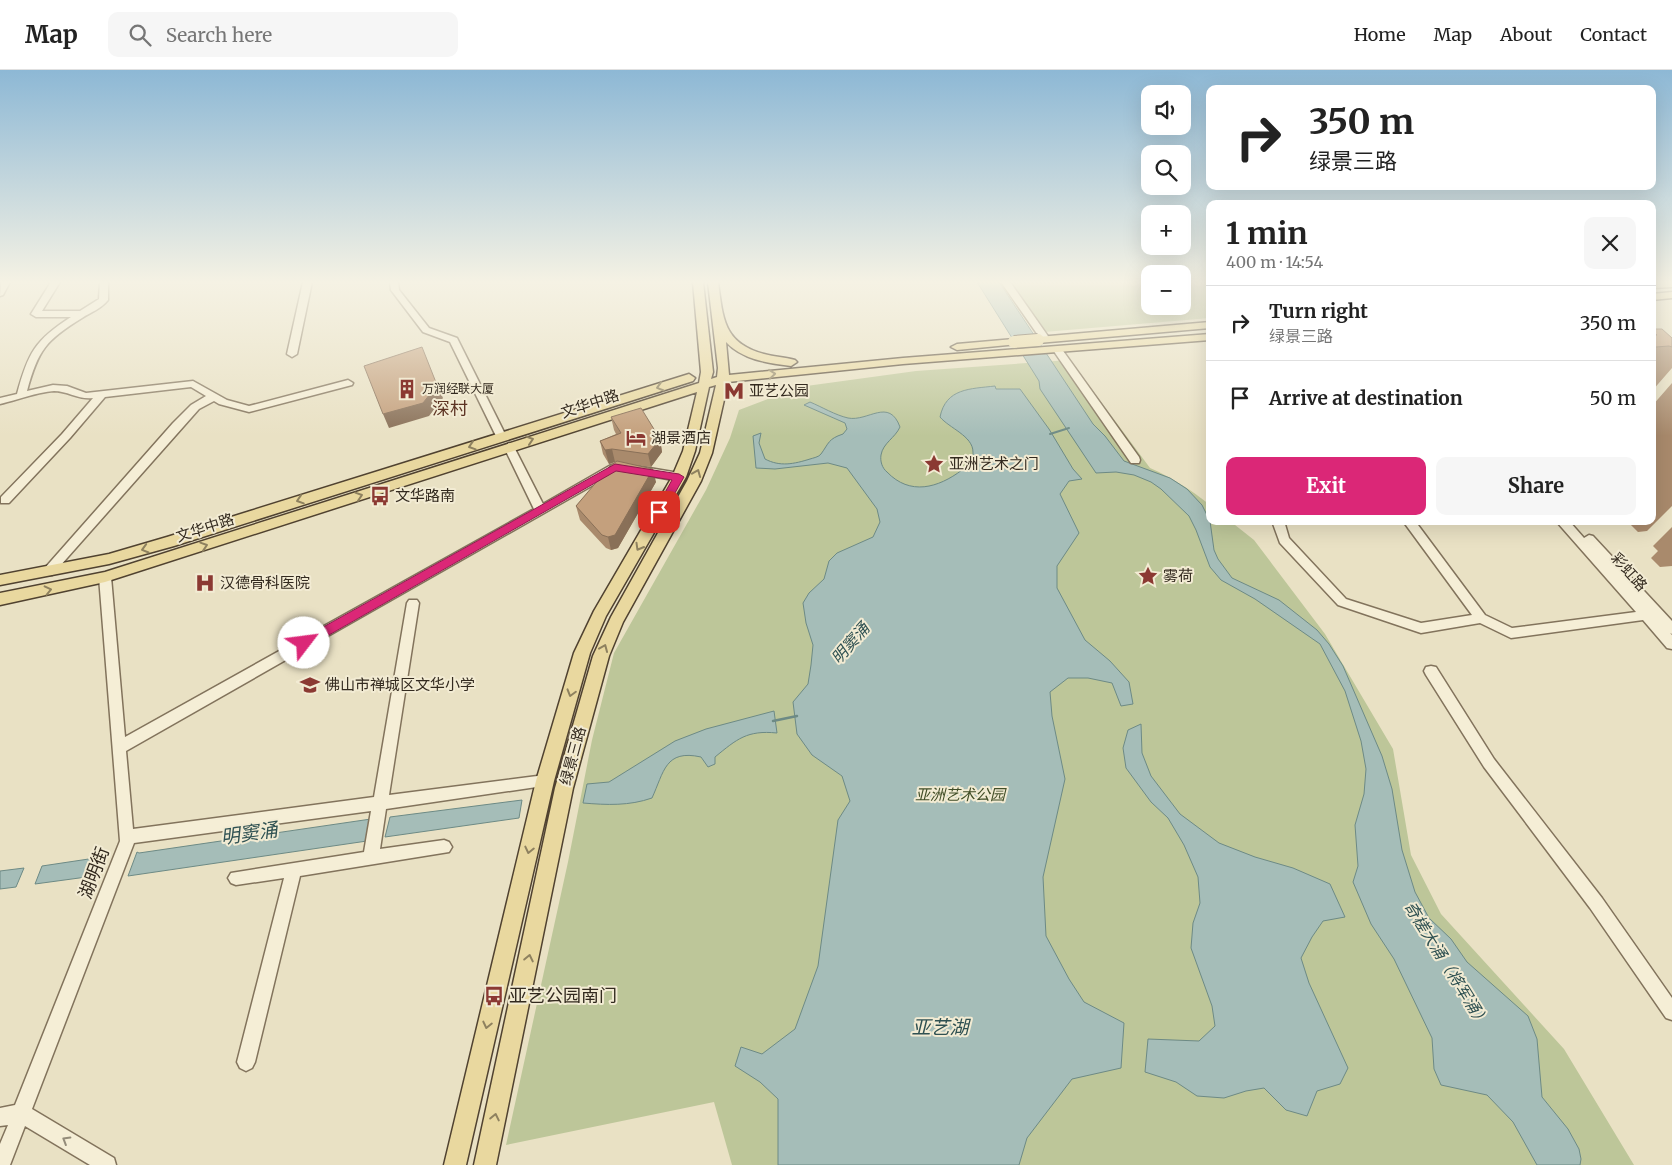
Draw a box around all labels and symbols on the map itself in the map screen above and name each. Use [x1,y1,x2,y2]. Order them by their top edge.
one-way arrow [768,369,776,380]
building icon: 万润经联大厦 [396,378,418,400]
metro station icon: 亚艺公园 [723,380,745,402]
place label: 万润经联大厦 [422,381,494,396]
one-way arrow [657,381,665,391]
place label: 亚艺公园 [749,381,809,400]
street label: 文华中路 [558,385,621,422]
district label: 深村 [432,397,468,420]
hotel icon: 湖景酒店 [625,427,647,449]
place label: 湖景酒店 [651,428,711,447]
one-way arrow [525,436,534,446]
one-way arrow [468,440,476,450]
place icon: 亚洲艺术之门 [923,453,945,475]
place label: 亚洲艺术之门 [949,454,1039,473]
one-way arrow [691,469,701,478]
bus stop icon: 文华路南 [369,485,391,507]
place label: 文华路南 [395,486,455,505]
one-way arrow [354,491,362,501]
pin [638,491,680,533]
one-way arrow [297,495,305,505]
street label: 文华中路 [173,509,236,546]
one-way arrow [635,541,645,550]
one-way arrow [200,542,208,552]
one-way arrow [142,543,150,553]
street label: 彩虹路 [1607,549,1651,595]
place icon: 雾荷 [1137,565,1159,587]
place label: 雾荷 [1163,566,1193,585]
hospital icon: 汉德骨科医院 [194,572,216,594]
place label: 汉德骨科医院 [220,573,310,592]
one-way arrow [43,585,52,596]
position arrow [277,616,329,668]
water label: 明窦涌 [827,617,875,668]
one-way arrow [598,644,609,653]
school or university icon: 佛山市禅城区文华小学 [299,674,321,696]
place label: 佛山市禅城区文华小学 [325,675,475,694]
one-way arrow [566,688,576,697]
street label: 绿景三路 [556,724,589,787]
park label: 亚洲艺术公园 [915,785,1007,804]
water label: 明窦涌 [219,817,281,849]
street label: 湖明街 [73,843,114,902]
one-way arrow [524,846,535,855]
water label: 奇槎大涌（将军涌） [1400,898,1494,1030]
one-way arrow [523,954,534,963]
place label: 亚艺公园南门 [509,984,617,1007]
bus stop icon: 亚艺公园南门 [483,985,505,1007]
water label: 亚艺湖 [911,1015,971,1039]
one-way arrow [482,1021,493,1030]
one-way arrow [490,1113,500,1122]
one-way arrow [62,1136,71,1146]

